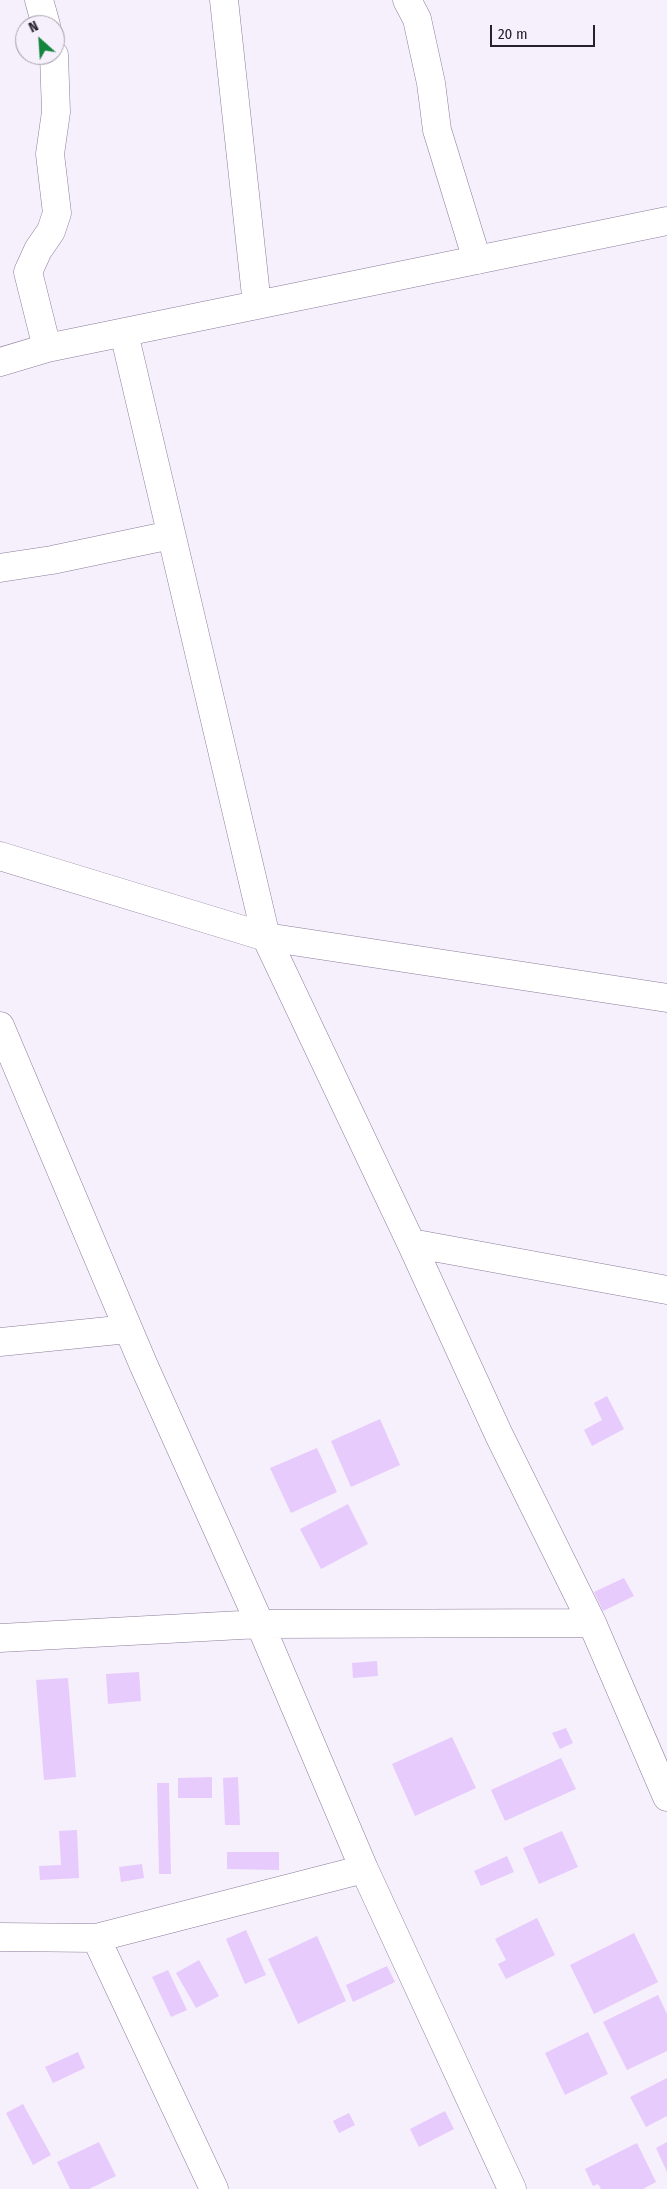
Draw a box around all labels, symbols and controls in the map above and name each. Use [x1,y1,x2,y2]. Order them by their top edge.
north arrow [15,15,65,65]
scale bar [492,15,597,47]
text: N [26,17,41,36]
text: 20 m [498,25,528,43]

